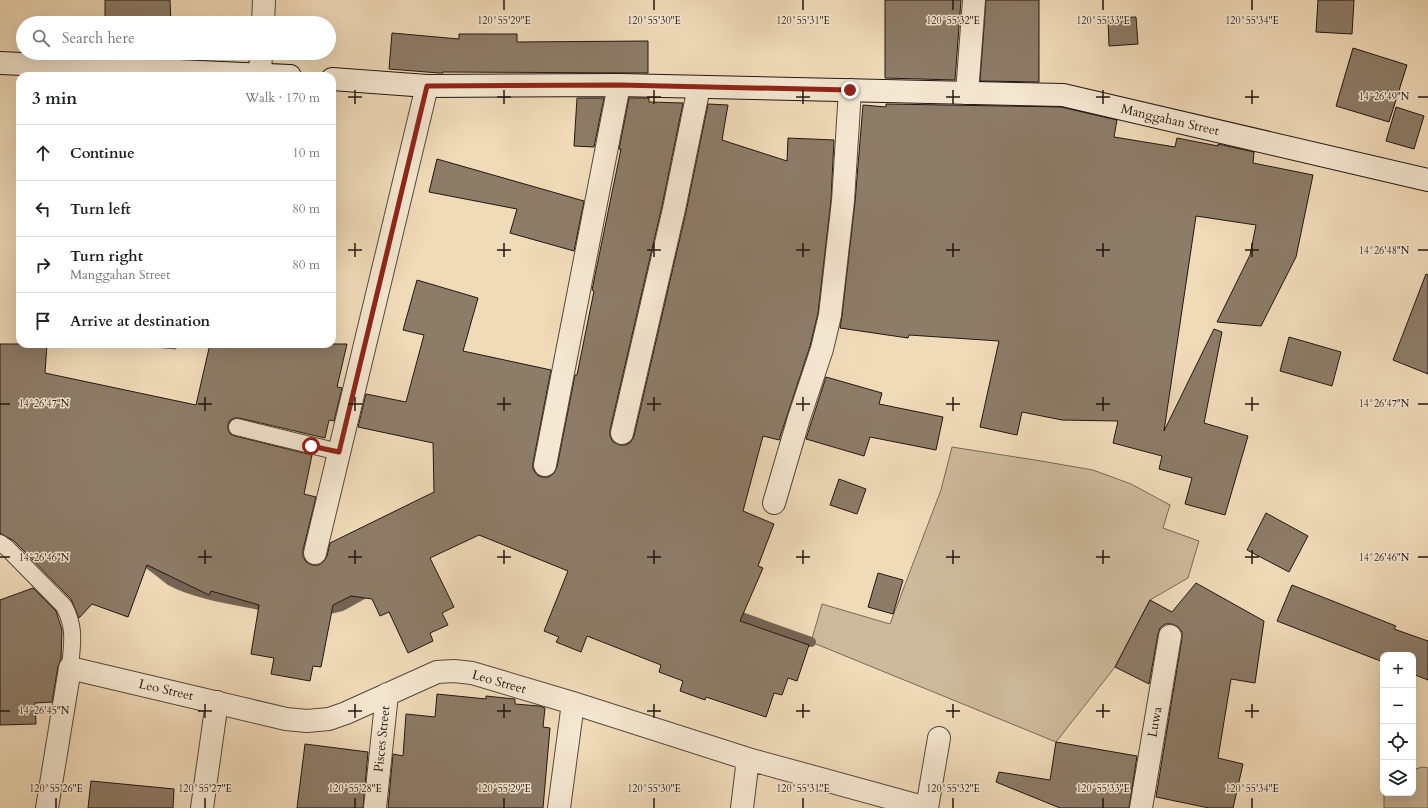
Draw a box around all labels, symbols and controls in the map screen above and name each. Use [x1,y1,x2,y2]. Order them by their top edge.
text: 120°55'29"E [477,14,531,28]
text: 120°55'30"E [627,14,681,28]
text: 120°55'31"E [776,14,830,28]
text: 120°55'32"E [926,14,980,28]
text: 120°55'33"E [1076,14,1130,28]
text: 120°55'34"E [1225,14,1279,28]
search box [16,16,336,60]
icon: search [30,27,52,49]
text: Search here [62,28,135,48]
route end [841,81,859,99]
text: 3 min [32,87,77,110]
text: Walk · 170 m [245,89,320,107]
text: 14°26'49"N [1359,90,1410,104]
street label: Manggahan Street [1119,100,1221,140]
icon: ahead [32,142,54,164]
text: Continue [70,143,135,163]
text: 10 m [292,144,320,162]
icon: left [32,198,54,220]
text: Turn left [70,199,131,219]
text: 80 m [292,200,320,218]
text: 14°26'48"N [1359,244,1410,258]
text: Turn right [70,246,143,266]
icon: right [32,254,54,276]
text: 80 m [292,256,320,274]
text: Manggahan Street [70,266,170,284]
icon: arrive [32,310,54,332]
text: Arrive at destination [70,311,210,331]
text: 14°26'47"N [19,397,70,411]
text: 14°26'47"N [1359,397,1410,411]
route start [302,437,320,455]
text: 14°26'46"N [19,551,70,565]
text: 14°26'46"N [1359,551,1410,565]
map controls [1380,652,1416,796]
button: + [1380,652,1416,688]
street label: Leo Street [470,666,528,698]
street label: Leo Street [137,675,195,705]
button: − [1380,688,1416,724]
text: 14°26'45"N [19,704,70,718]
street label: Pisces Street [370,705,394,773]
street label: Luwa [1143,705,1167,739]
button: locate [1380,724,1416,760]
button: layers [1380,760,1416,796]
text: 120°55'26"E [29,782,83,796]
text: 120°55'27"E [178,782,232,796]
text: 120°55'28"E [328,782,382,796]
text: 120°55'29"E [477,782,531,796]
text: 120°55'30"E [627,782,681,796]
text: 120°55'31"E [776,782,830,796]
text: 120°55'32"E [926,782,980,796]
text: 120°55'33"E [1076,782,1130,796]
text: 120°55'34"E [1225,782,1279,796]

